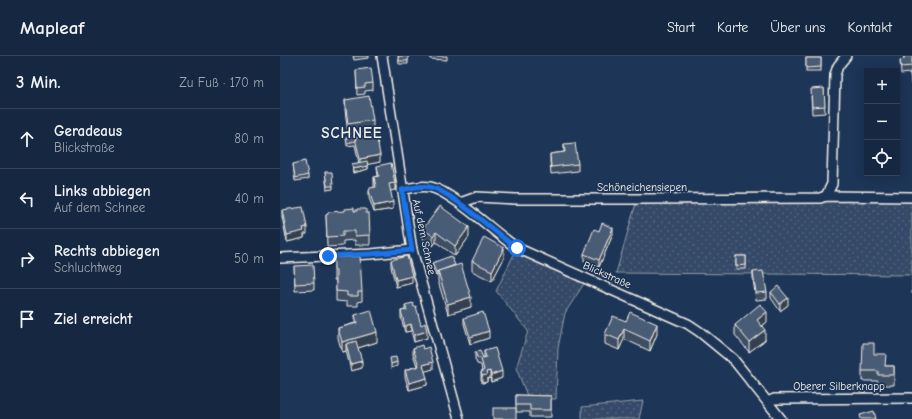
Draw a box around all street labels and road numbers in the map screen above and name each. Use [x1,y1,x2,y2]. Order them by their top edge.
street label: Schöneichensiepen [597,181,687,194]
street label: Auf dem Schnee [410,198,438,277]
street label: Blickstraße [581,259,633,292]
street label: Oberer Silberknapp [793,380,885,393]

